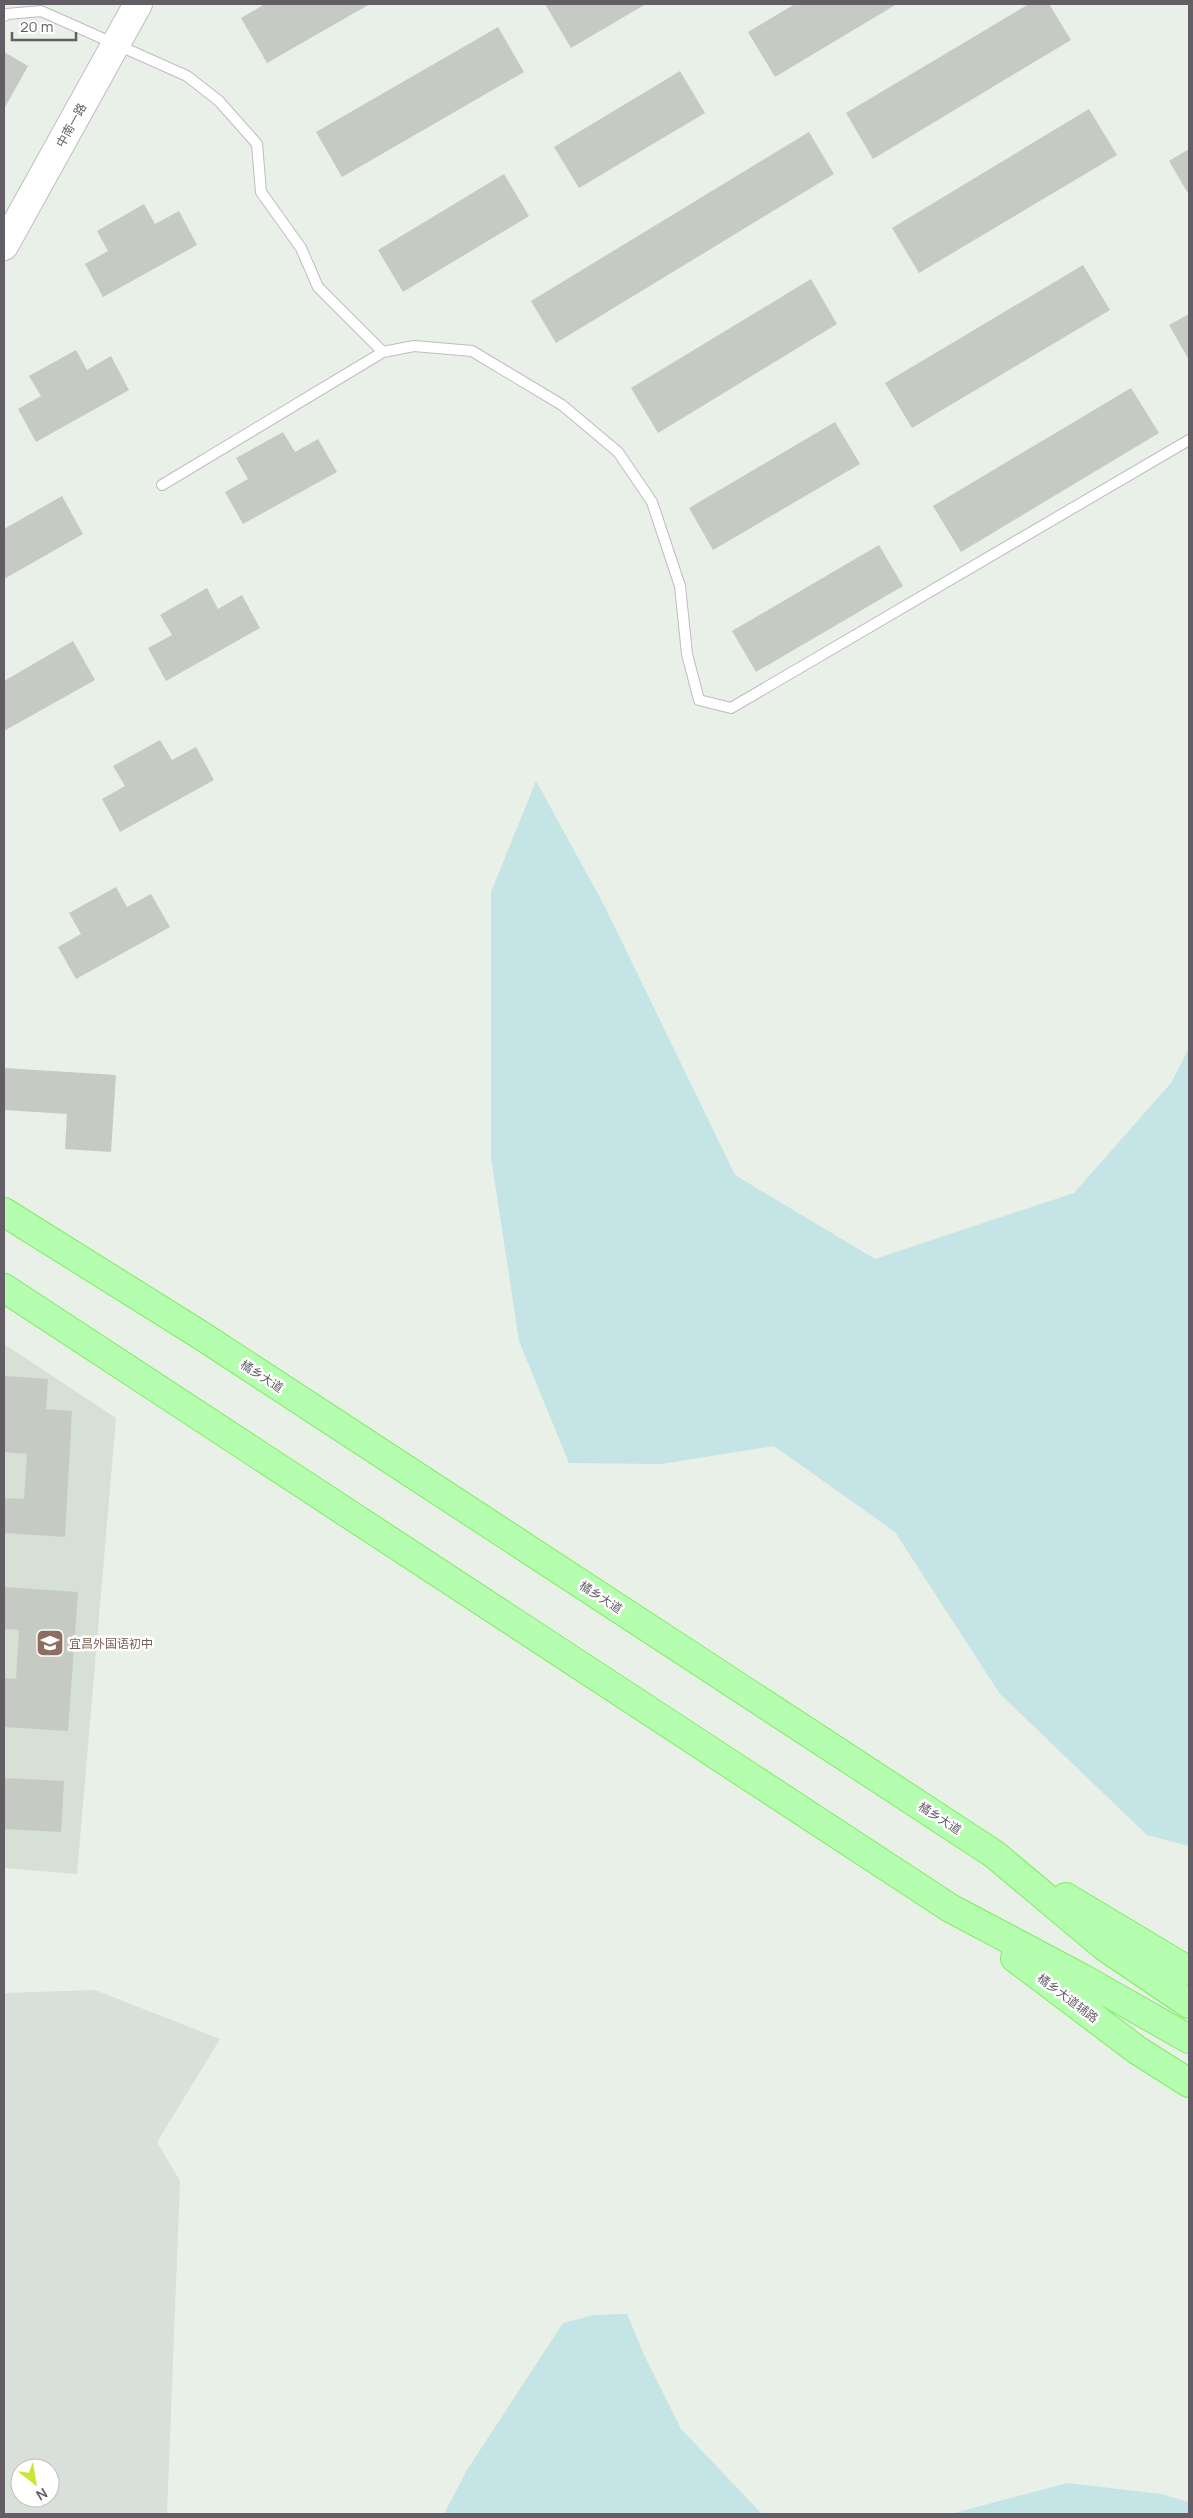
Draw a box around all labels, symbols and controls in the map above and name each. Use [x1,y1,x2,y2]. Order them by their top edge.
scale bar [12,10,76,42]
text: 20 m [20,16,53,37]
street label: 中南一路 [52,100,90,150]
street label: 橘乡大道 [237,1356,287,1396]
street label: 橘乡大道 [576,1577,626,1617]
school or university icon: 宜昌外国语初中 [35,1628,65,1658]
place label: 宜昌外国语初中 [69,1635,153,1652]
street label: 橘乡大道 [915,1798,965,1838]
street label: 橘乡大道辅路 [1034,1970,1102,2026]
north arrow [10,2458,60,2508]
text: N [33,2484,51,2505]

